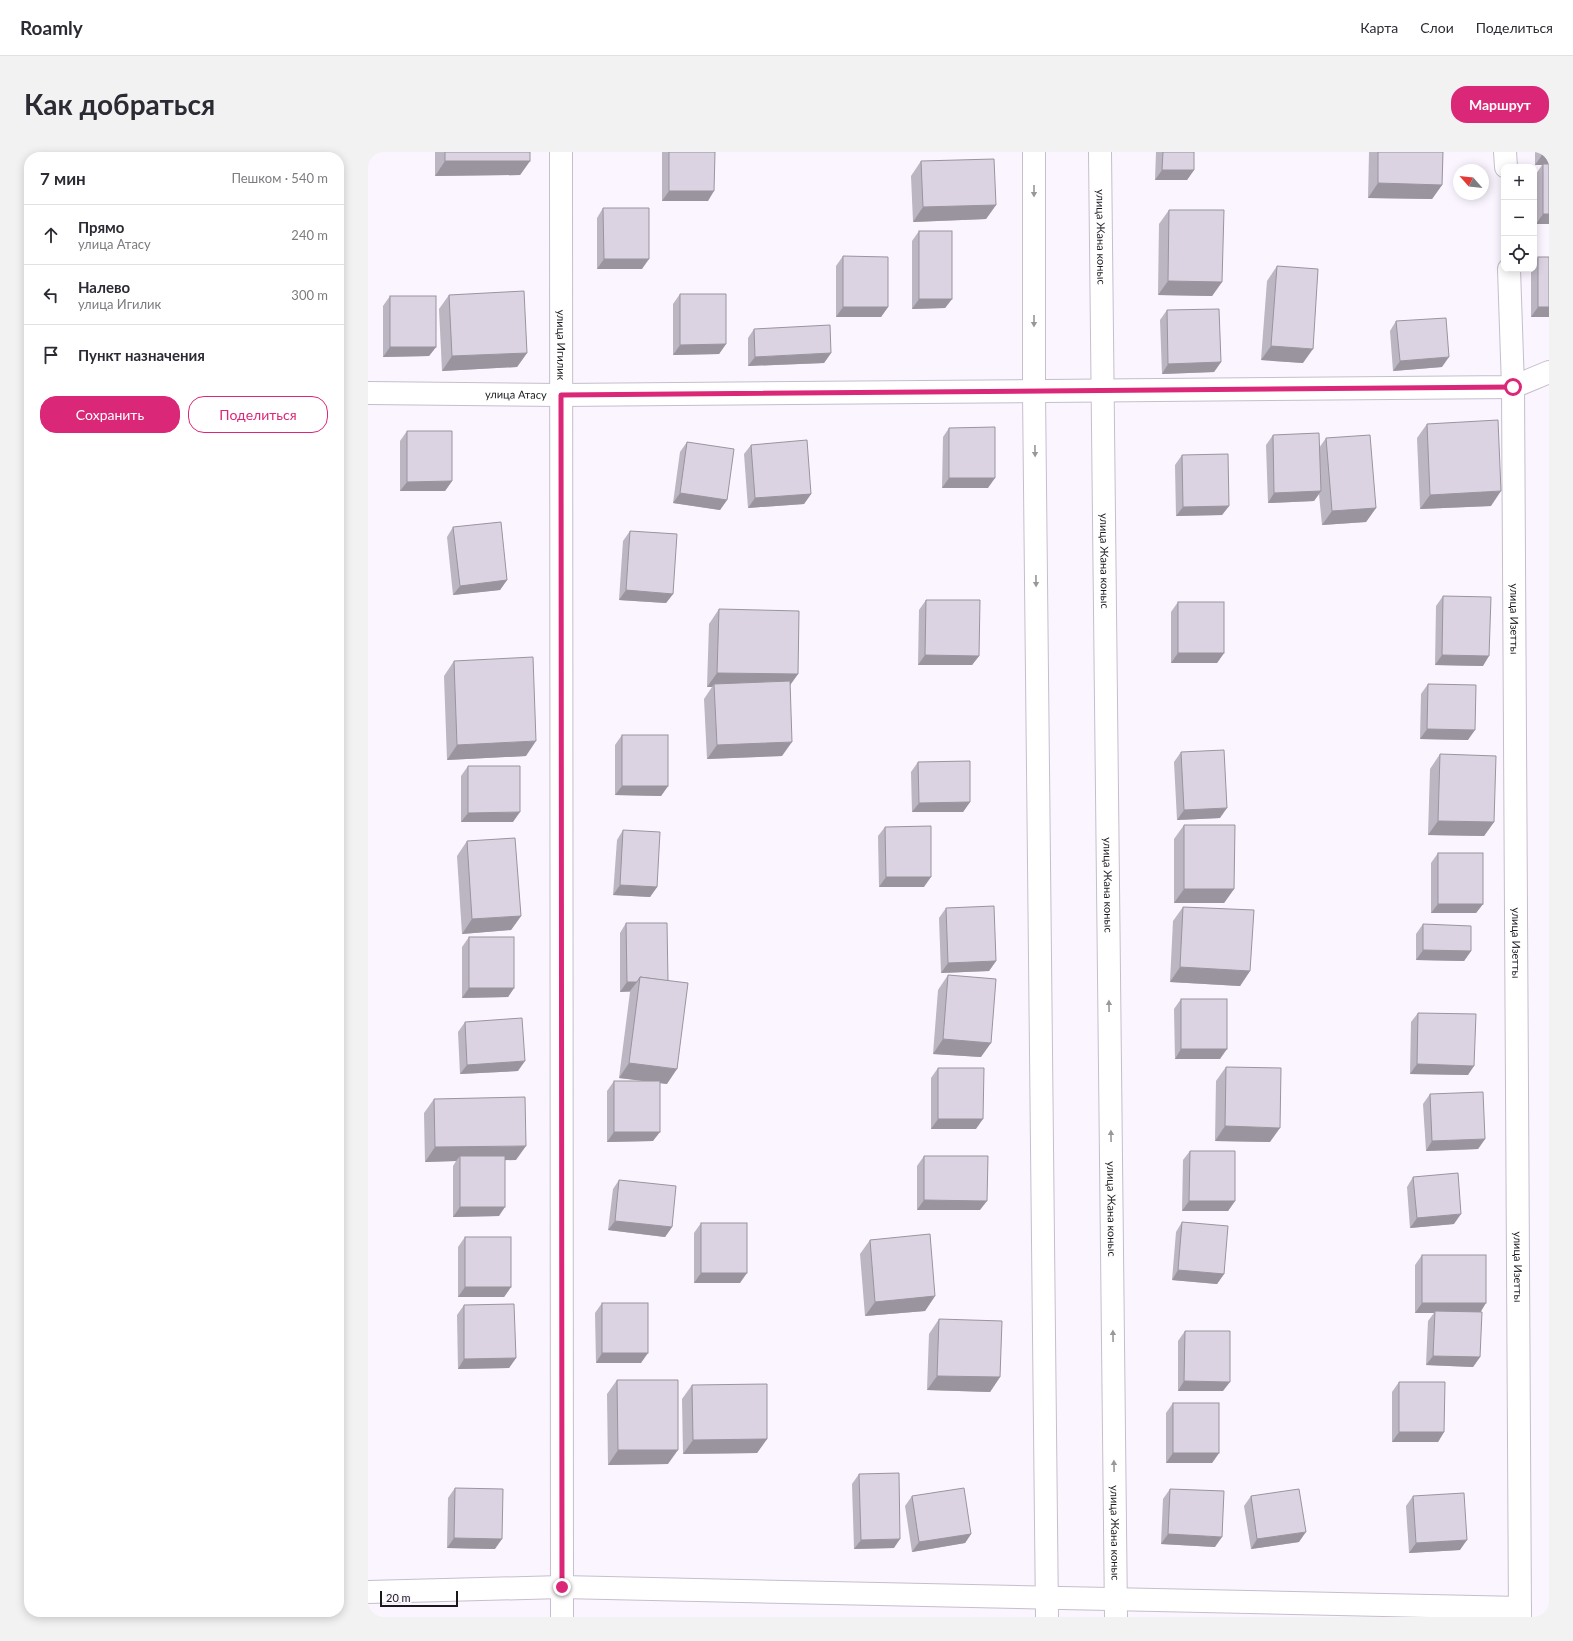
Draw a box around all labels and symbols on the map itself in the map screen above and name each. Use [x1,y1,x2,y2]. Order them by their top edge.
north arrow [1453,164,1489,200]
one-way arrow [1031,185,1037,198]
street label: улица Жана коныс [1094,189,1108,285]
street label: улица Игилик [555,310,568,381]
one-way arrow [1031,315,1037,328]
route start [1504,378,1522,396]
street label: улица Атасу [485,387,547,401]
one-way arrow [1032,445,1038,458]
street label: улица Жана коныс [1098,513,1112,609]
one-way arrow [1033,575,1039,588]
street label: улица Изетты [1508,583,1522,654]
street label: улица Жана коныс [1101,837,1116,933]
street label: улица Изетты [1510,907,1523,978]
one-way arrow [1106,999,1112,1012]
one-way arrow [1108,1129,1114,1142]
street label: улица Жана коныс [1105,1161,1119,1257]
street label: улица Изетты [1512,1231,1525,1302]
one-way arrow [1110,1329,1116,1342]
one-way arrow [1111,1459,1117,1472]
street label: улица Жана коныс [1109,1485,1123,1581]
route end [553,1578,571,1596]
scale bar [380,1589,458,1608]

